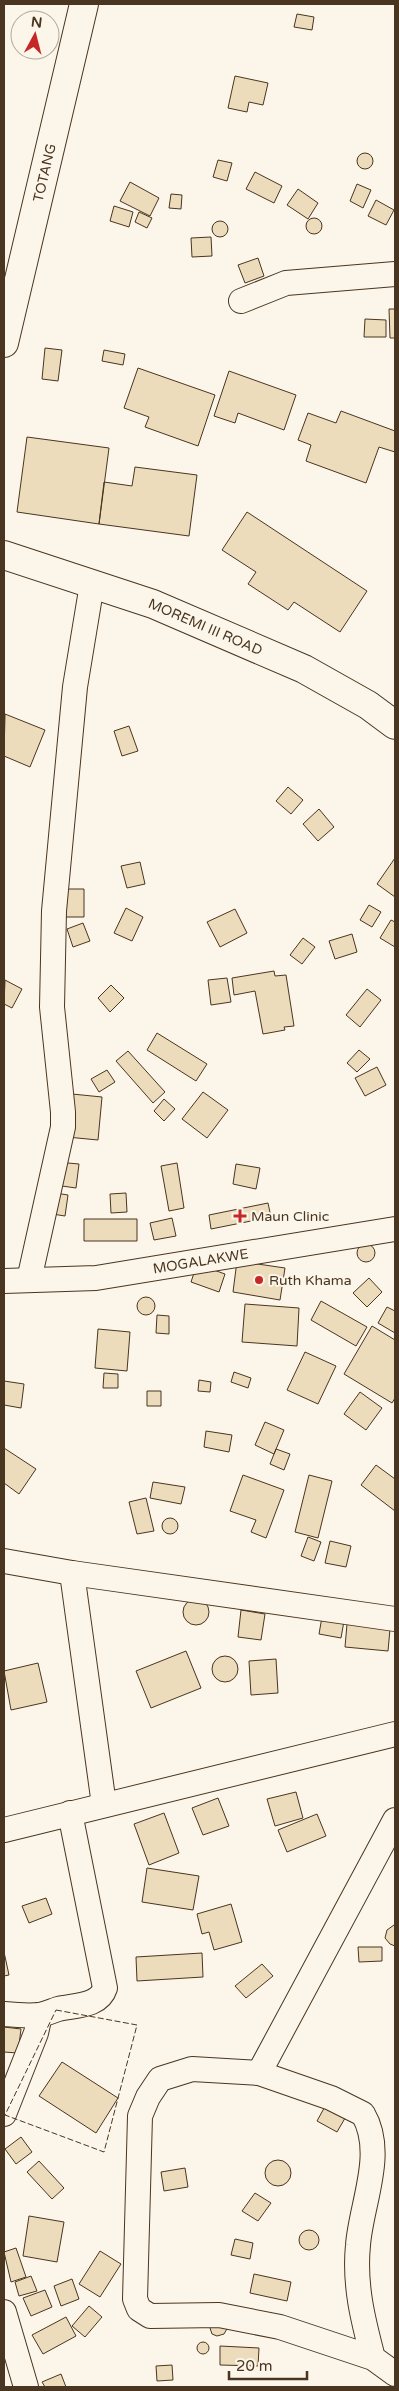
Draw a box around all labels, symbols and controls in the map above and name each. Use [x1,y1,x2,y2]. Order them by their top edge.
north arrow [10,10,60,60]
text: N [30,13,43,32]
street label: TOTANG [30,142,60,204]
street label: MOREMI III ROAD [146,595,265,659]
place label: Maun Clinic [251,1208,329,1225]
marker: Maun Clinic [233,1209,247,1223]
street label: MOGALAKWE [152,1245,250,1278]
place label: Ruth Khama [269,1272,352,1289]
marker: Ruth Khama [253,1274,265,1286]
scale bar [229,2348,306,2380]
text: 20 m [236,2357,273,2375]

